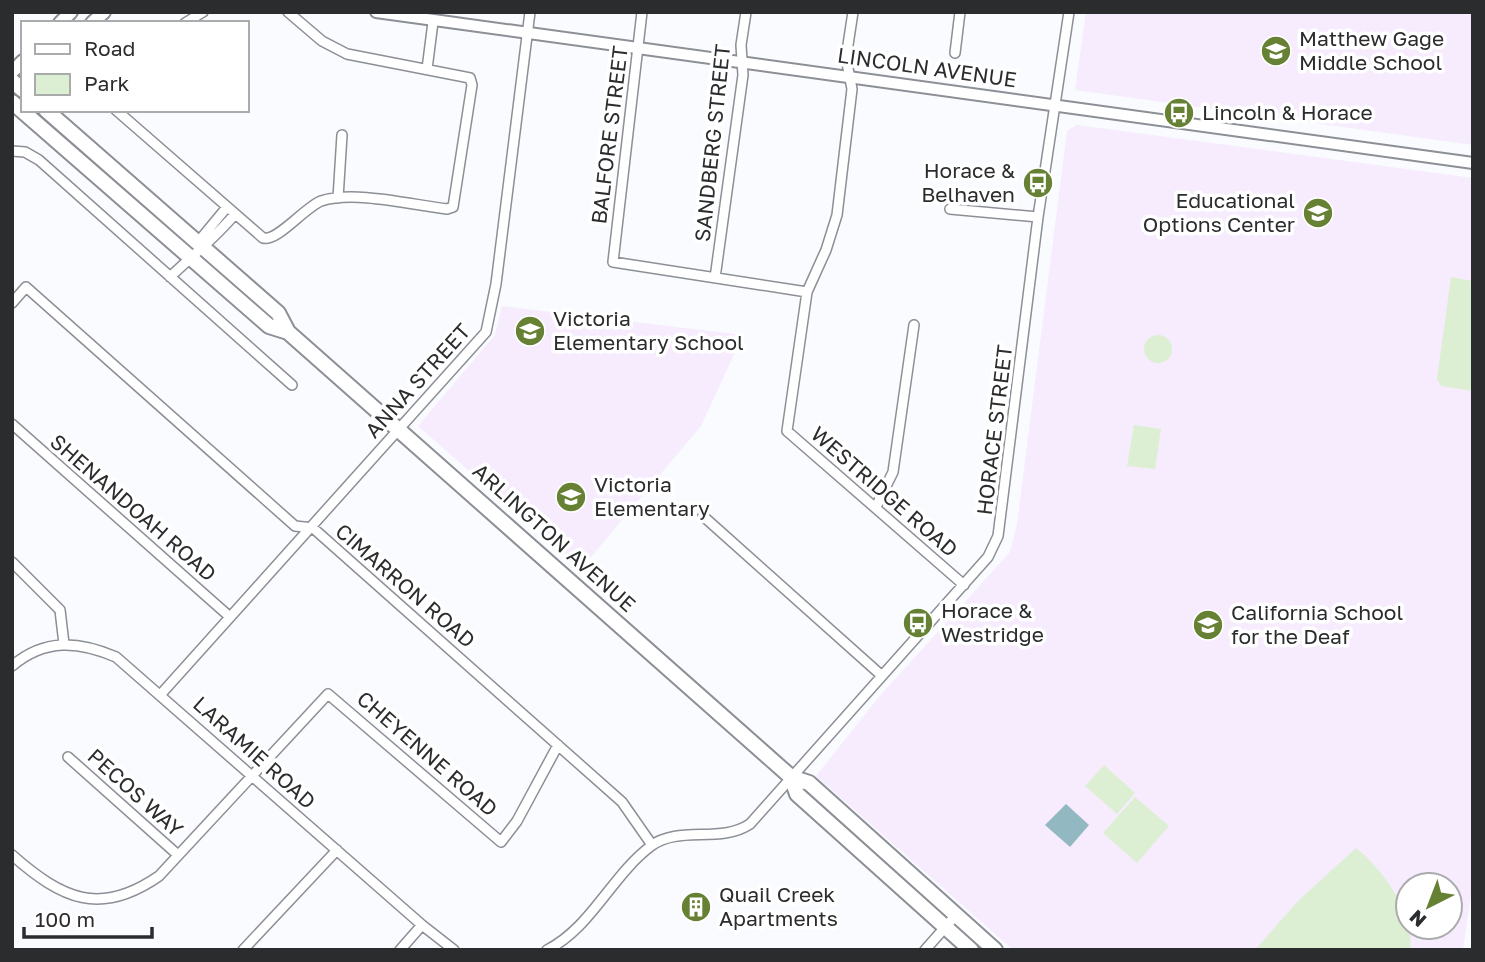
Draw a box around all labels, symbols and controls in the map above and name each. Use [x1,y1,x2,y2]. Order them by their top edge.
legend [21,21,248,112]
place label: Matthew Gage Middle School [1299,25,1444,75]
school or university icon: Matthew Gage Middle School [1259,34,1293,68]
text: Road [84,35,135,61]
street label: LINCOLN AVENUE [836,42,1018,92]
street label: SANDBERG STREET [689,43,735,243]
street label: BALFORE STREET [585,44,633,225]
text: Park [84,70,130,96]
bus stop icon: Lincoln & Horace [1162,96,1196,130]
place label: Lincoln & Horace [1202,99,1373,125]
place label: Horace & Belhaven [921,157,1015,207]
bus stop icon: Horace & Belhaven [1021,166,1055,200]
place label: Educational Options Center [1143,187,1295,237]
school or university icon: Educational Options Center [1301,196,1335,230]
place label: Victoria Elementary School [553,305,744,355]
school or university icon: Victoria Elementary School [513,314,547,348]
street label: ANNA STREET [359,318,475,443]
street label: HORACE STREET [971,343,1017,516]
street label: WESTRIDGE ROAD [806,420,963,562]
street label: SHENANDOAH ROAD [45,428,222,586]
street label: ARLINGTON AVENUE [468,457,641,617]
place label: Victoria Elementary [594,471,710,521]
school or university icon: Victoria Elementary [554,480,588,514]
street label: CIMARRON ROAD [331,518,481,653]
place label: Horace & Westridge [941,597,1044,647]
place label: California School for the Deaf [1231,599,1403,649]
bus stop icon: Horace & Westridge [901,606,935,640]
school or university icon: California School for the Deaf [1191,608,1225,642]
street label: CHEYENNE ROAD [352,685,503,821]
street label: LARAMIE ROAD [188,690,321,814]
street label: PECOS WAY [83,743,189,842]
north arrow [1394,871,1464,941]
place label: Quail Creek Apartments [719,881,838,931]
building icon: Quail Creek Apartments [679,890,713,924]
scale bar [24,895,152,939]
text: 100 m [35,906,95,932]
text: N [1404,906,1430,932]

